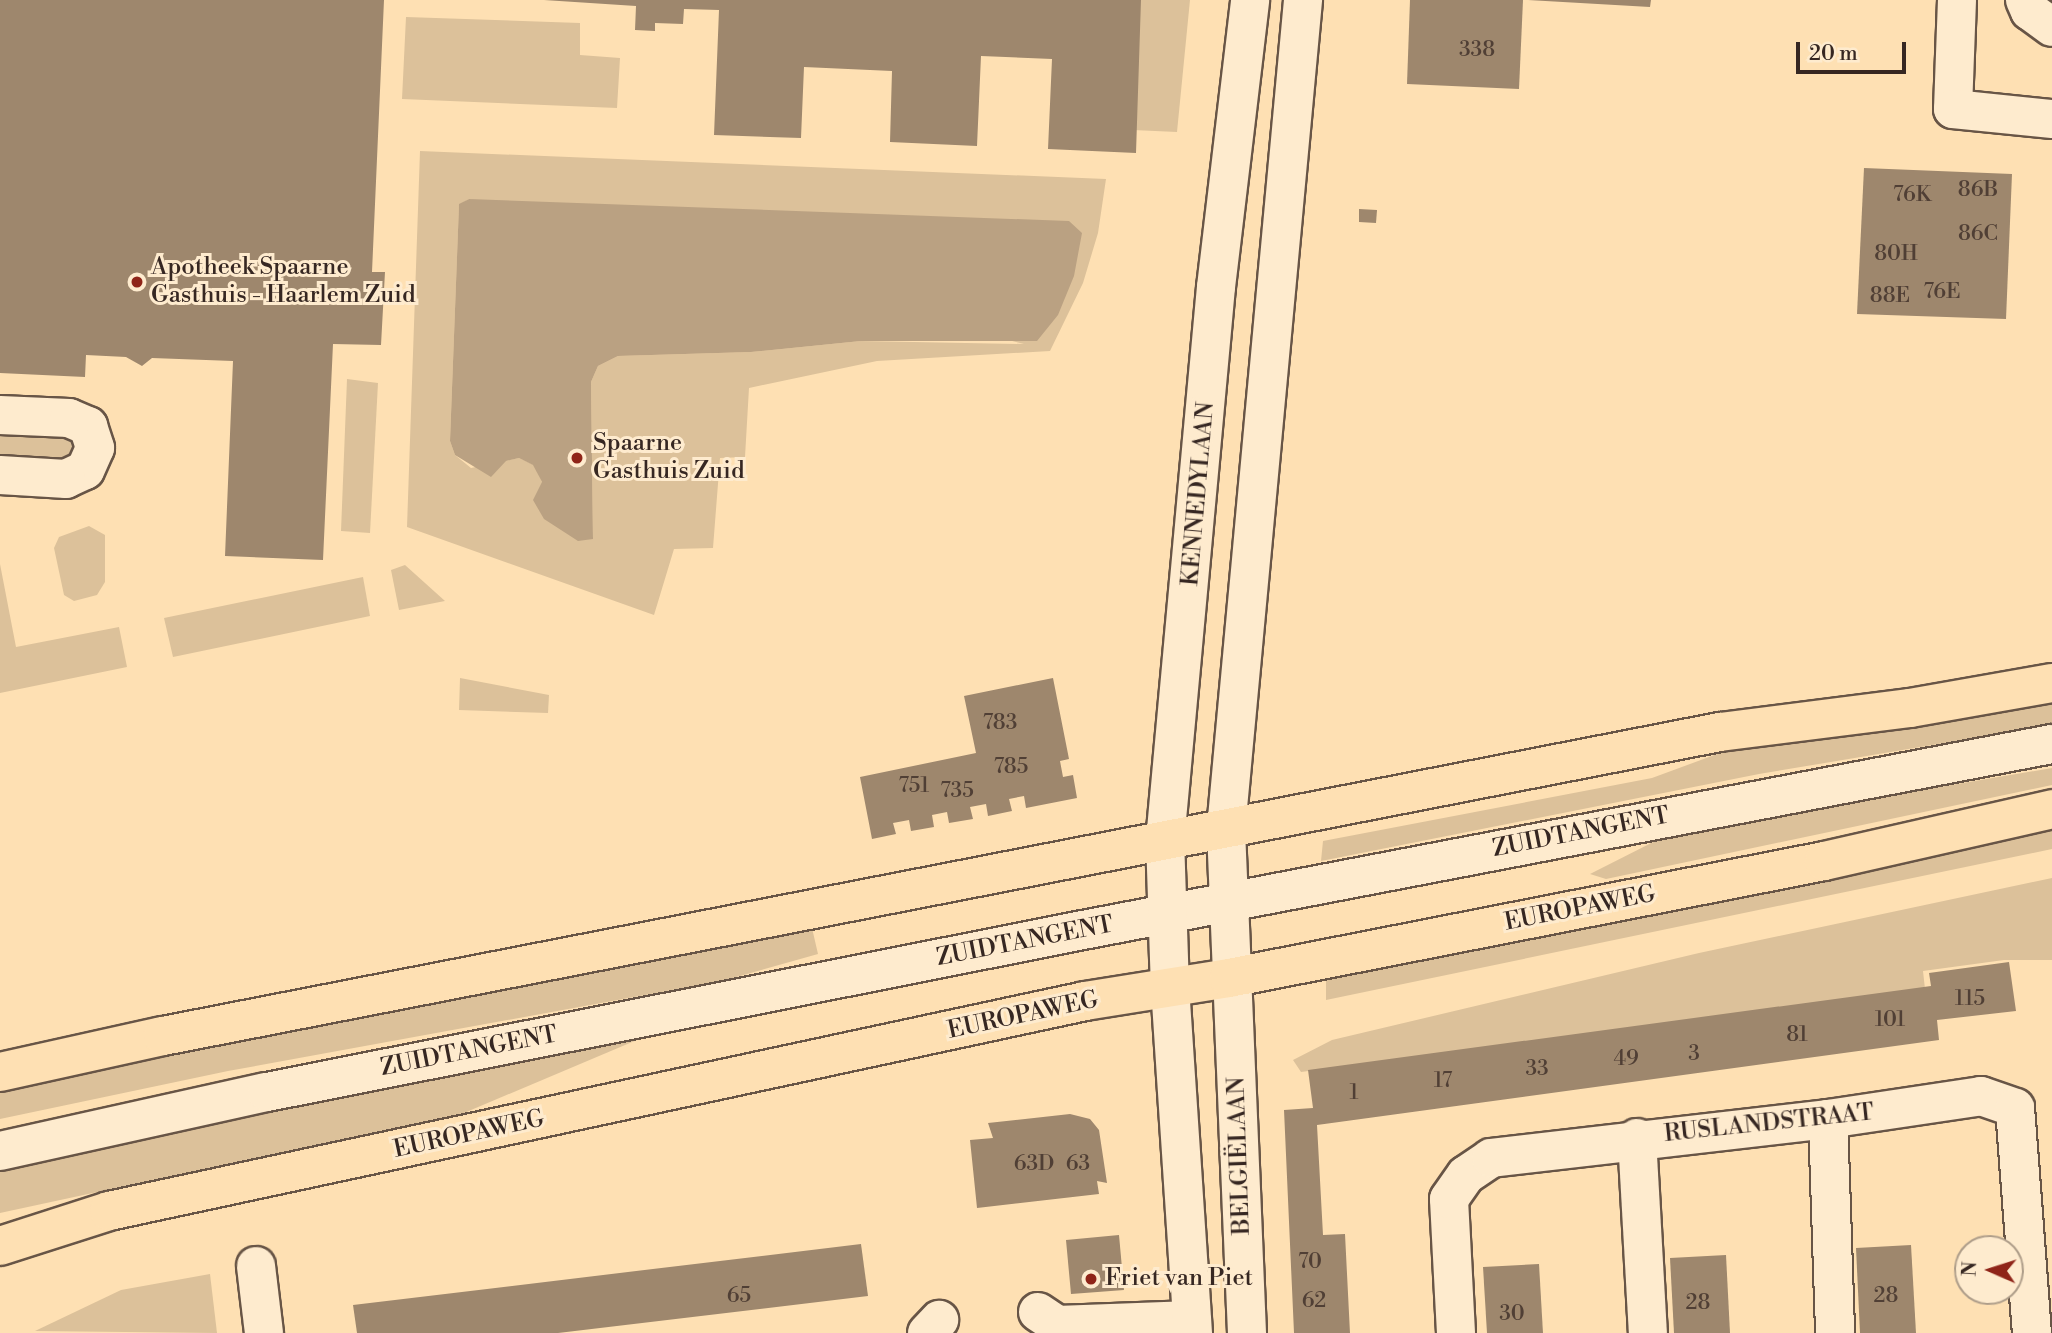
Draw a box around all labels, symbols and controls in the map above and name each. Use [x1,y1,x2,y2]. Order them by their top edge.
scale bar [1800,28,1910,72]
house number: 338 [1459,37,1495,63]
text: 20 m [1809,41,1858,67]
house number: 86B [1958,177,1998,203]
house number: 76K [1893,182,1931,208]
house number: 86C [1958,221,1998,247]
house number: 80H [1874,241,1918,267]
place label: Apotheek Spaarne Gasthuis - Haarlem Zuid [151,254,416,310]
marker: Apotheek Spaarne Gasthuis - Haarlem Zuid [129,274,145,290]
house number: 76E [1923,279,1961,305]
house number: 88E [1870,283,1910,309]
street label: KENNEDYLAAN [1177,401,1221,587]
place label: Spaarne Gasthuis Zuid [593,430,745,486]
marker: Spaarne Gasthuis Zuid [567,448,587,468]
house number: 783 [983,710,1017,736]
house number: 785 [994,754,1028,780]
house number: 751 [899,773,929,799]
house number: 735 [940,778,974,804]
street label: ZUIDTANGENT [1490,802,1672,864]
street label: EUROPAWEG [1502,880,1658,938]
street label: ZUIDTANGENT [934,911,1116,973]
street label: EUROPAWEG [945,986,1101,1046]
house number: 115 [1955,986,1985,1012]
house number: 101 [1875,1007,1905,1033]
street label: ZUIDTANGENT [378,1021,560,1083]
house number: 81 [1786,1022,1808,1048]
house number: 3 [1688,1041,1700,1067]
house number: 49 [1613,1046,1639,1072]
house number: 33 [1525,1056,1549,1082]
house number: 17 [1434,1068,1452,1094]
street label: BELGIËLAAN [1223,1076,1257,1236]
house number: 1 [1349,1080,1359,1106]
street label: RUSLANDSTRAAT [1663,1099,1875,1149]
street label: EUROPAWEG [391,1105,547,1165]
house number: 63D [1014,1151,1054,1177]
house number: 63 [1066,1151,1090,1177]
north arrow [1954,1235,2024,1305]
house number: 70 [1298,1249,1322,1275]
text: N [1958,1261,1982,1277]
place label: Friet van Piet [1105,1265,1253,1293]
marker: Friet van Piet [1083,1271,1099,1287]
house number: 65 [727,1283,751,1309]
house number: 28 [1874,1283,1898,1309]
house number: 62 [1302,1288,1326,1314]
house number: 28 [1686,1290,1710,1316]
house number: 30 [1499,1301,1525,1327]

